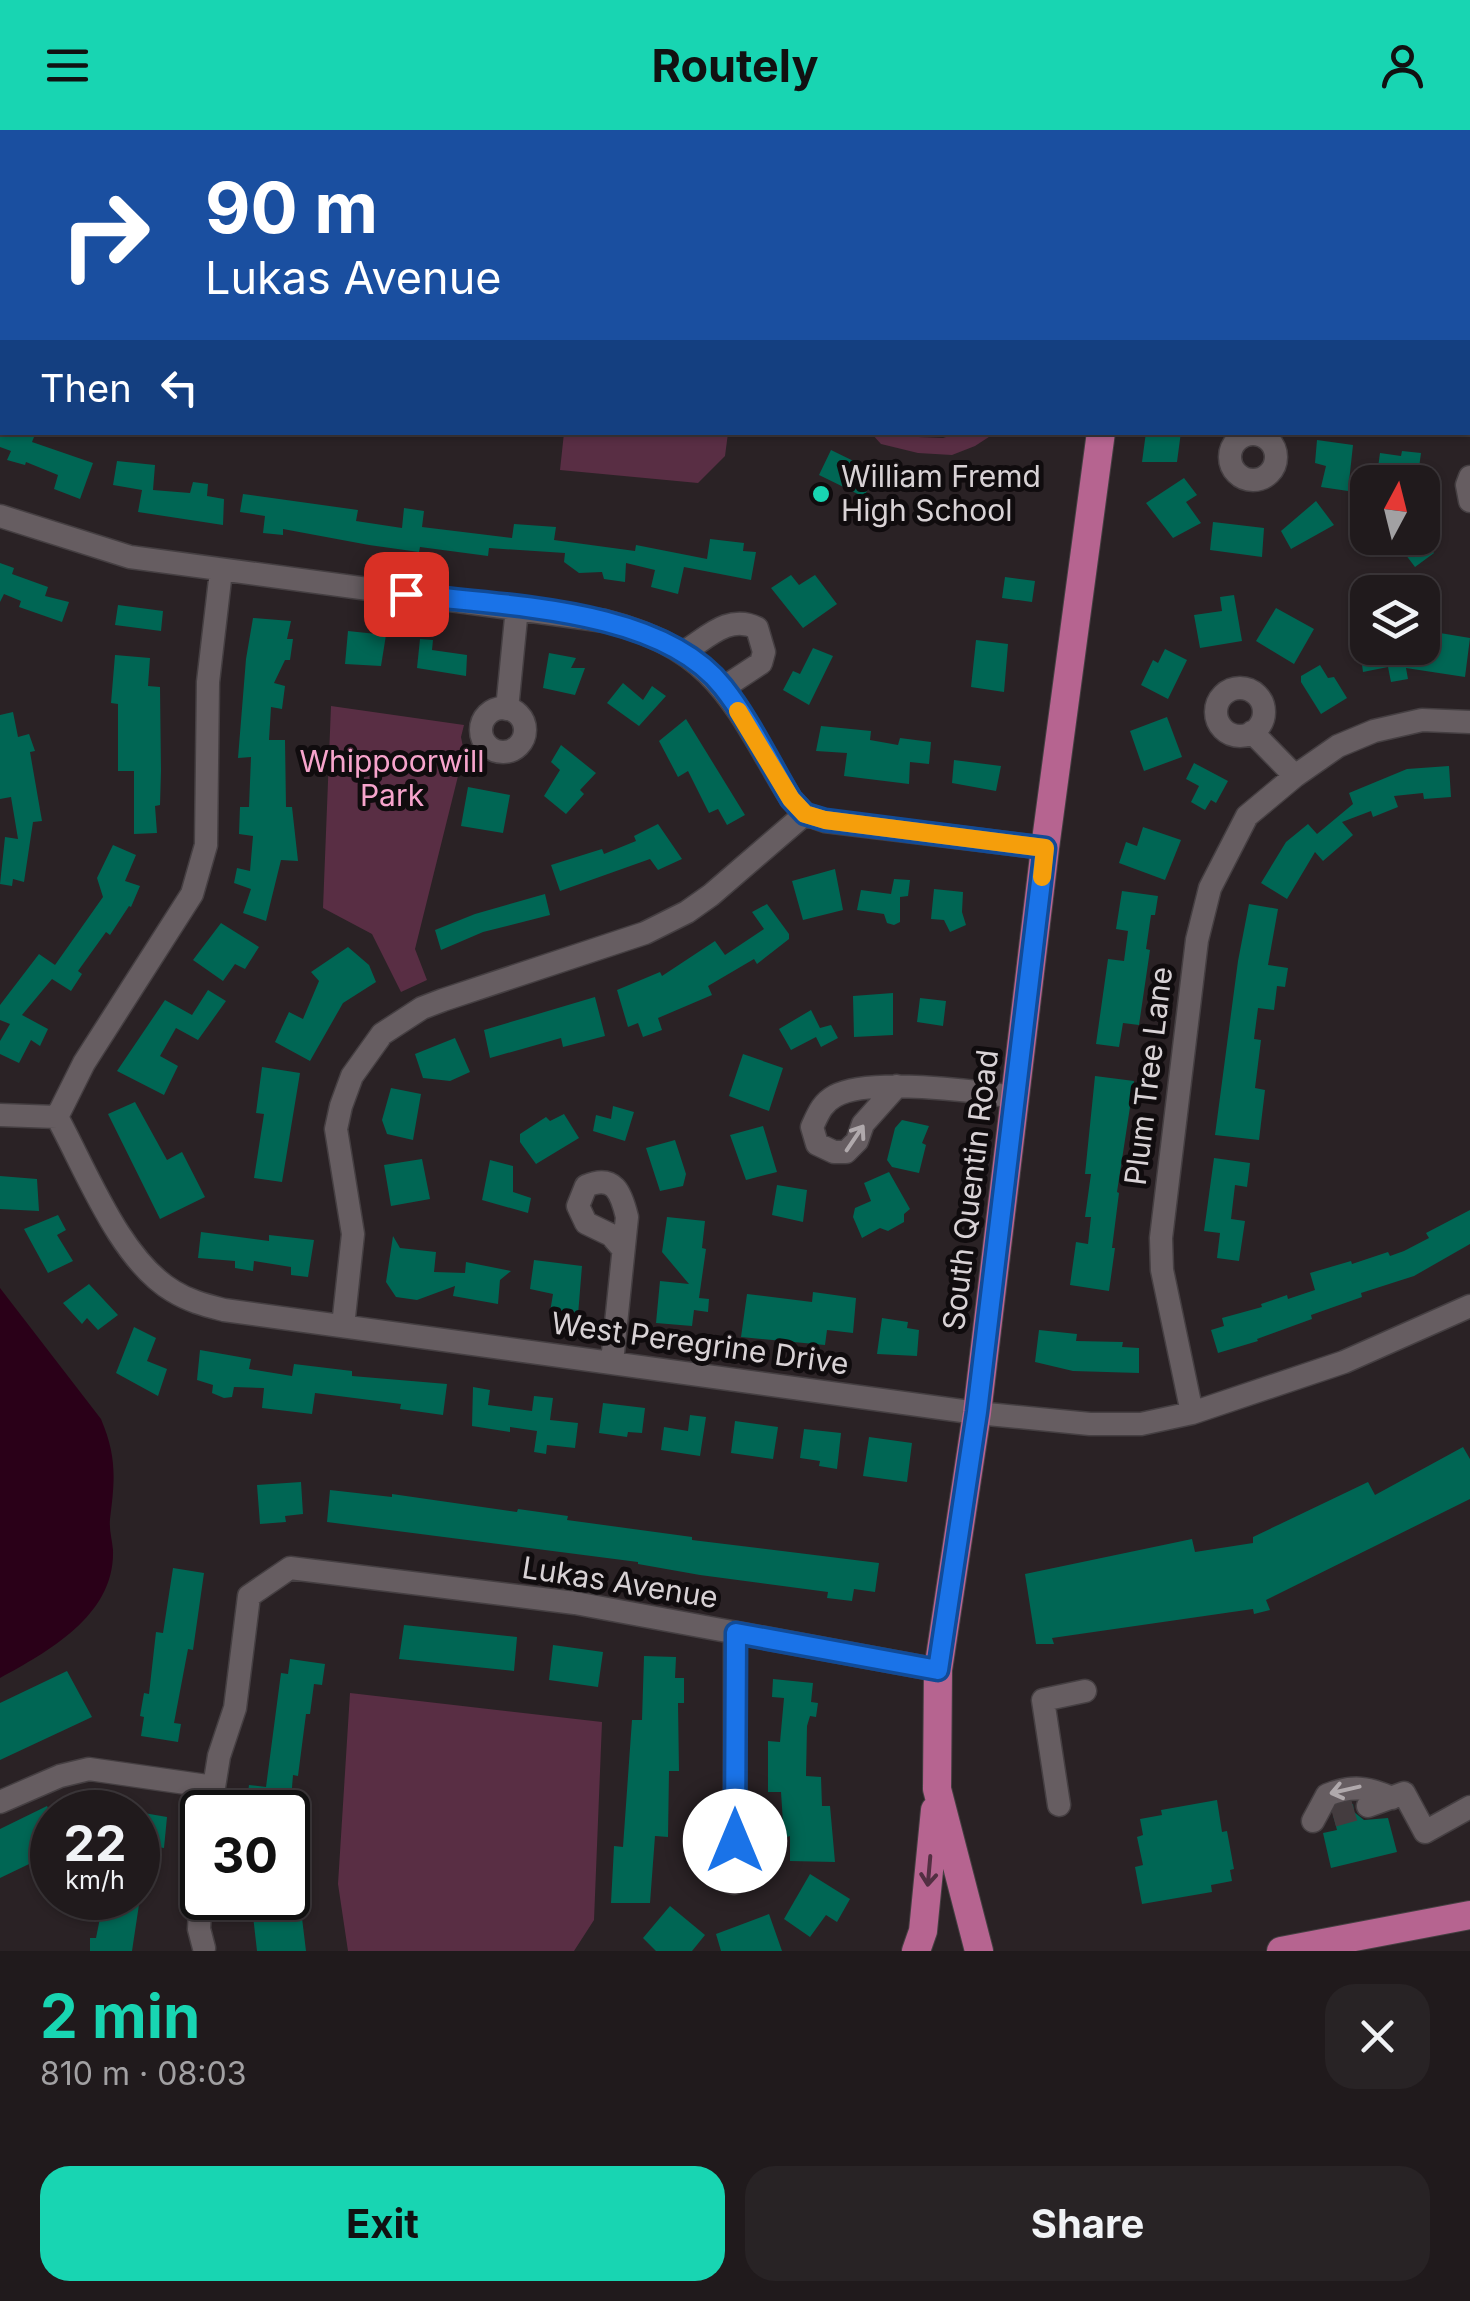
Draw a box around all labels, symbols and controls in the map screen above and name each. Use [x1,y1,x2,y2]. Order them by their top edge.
icon: menu [40,38,95,93]
text: Routely [651,38,819,93]
icon: person [1375,38,1430,93]
text: 90 m [205,165,378,250]
icon: right [40,170,170,300]
text: Lukas Avenue [205,250,502,305]
icon: left [152,360,207,415]
text: Then [40,365,132,411]
place label: William Fremd High School [841,458,1041,528]
north arrow [1350,465,1440,555]
map controls [1350,465,1440,665]
marker: William Fremd High School [810,483,832,505]
pin [364,552,449,637]
icon: arrive [379,567,434,622]
button: layers [1350,575,1440,665]
park label: Whippoorwill Park [299,743,485,813]
street label: Plum Tree Lane [1117,965,1179,1187]
street label: South Quentin Road [935,1048,1005,1332]
one-way arrow [844,1124,865,1152]
street label: West Peregrine Drive [549,1304,851,1382]
street label: Lukas Avenue [520,1549,721,1615]
one-way arrow [1330,1782,1362,1800]
position arrow [683,1789,787,1893]
speed limit sign: 30 [180,1790,310,1920]
text: 22 [64,1813,127,1873]
one-way arrow [919,1854,938,1886]
text: km/h [65,1865,125,1895]
text: 2 min [40,1980,200,2052]
button: close [1325,1984,1430,2089]
text: 810 m · 08:03 [40,2054,246,2093]
button: Exit [40,2166,725,2281]
button: Share [745,2166,1430,2281]

